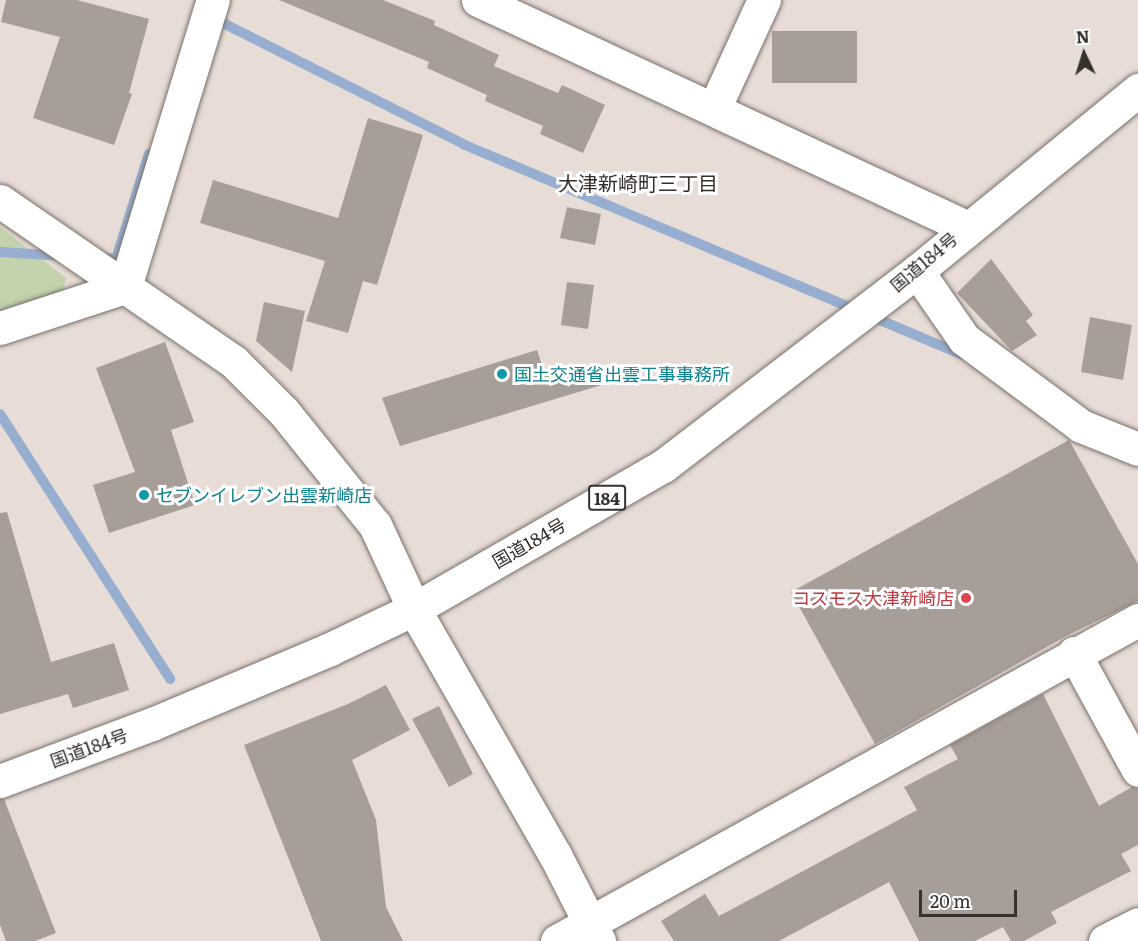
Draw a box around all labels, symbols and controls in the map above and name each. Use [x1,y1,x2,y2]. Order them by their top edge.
north arrow [1054,24,1114,84]
text: N [1075,24,1090,48]
district label: 大津新崎町三丁目 [558,170,718,194]
street label: 国道184号 [886,228,962,296]
place label: 国土交通省出雲工事事務所 [514,363,730,385]
marker: 国土交通省出雲工事事務所 [495,367,509,381]
place label: セブンイレブン出雲新崎店 [156,484,372,506]
road number: 184 [588,485,626,511]
marker: セブンイレブン出雲新崎店 [137,488,151,502]
street label: 国道184号 [488,513,570,573]
place label: コスモス大津新崎店 [792,587,954,609]
marker: コスモス大津新崎店 [959,591,973,605]
street label: 国道184号 [47,724,131,772]
scale bar [922,878,1020,916]
text: 20 m [930,887,971,914]

